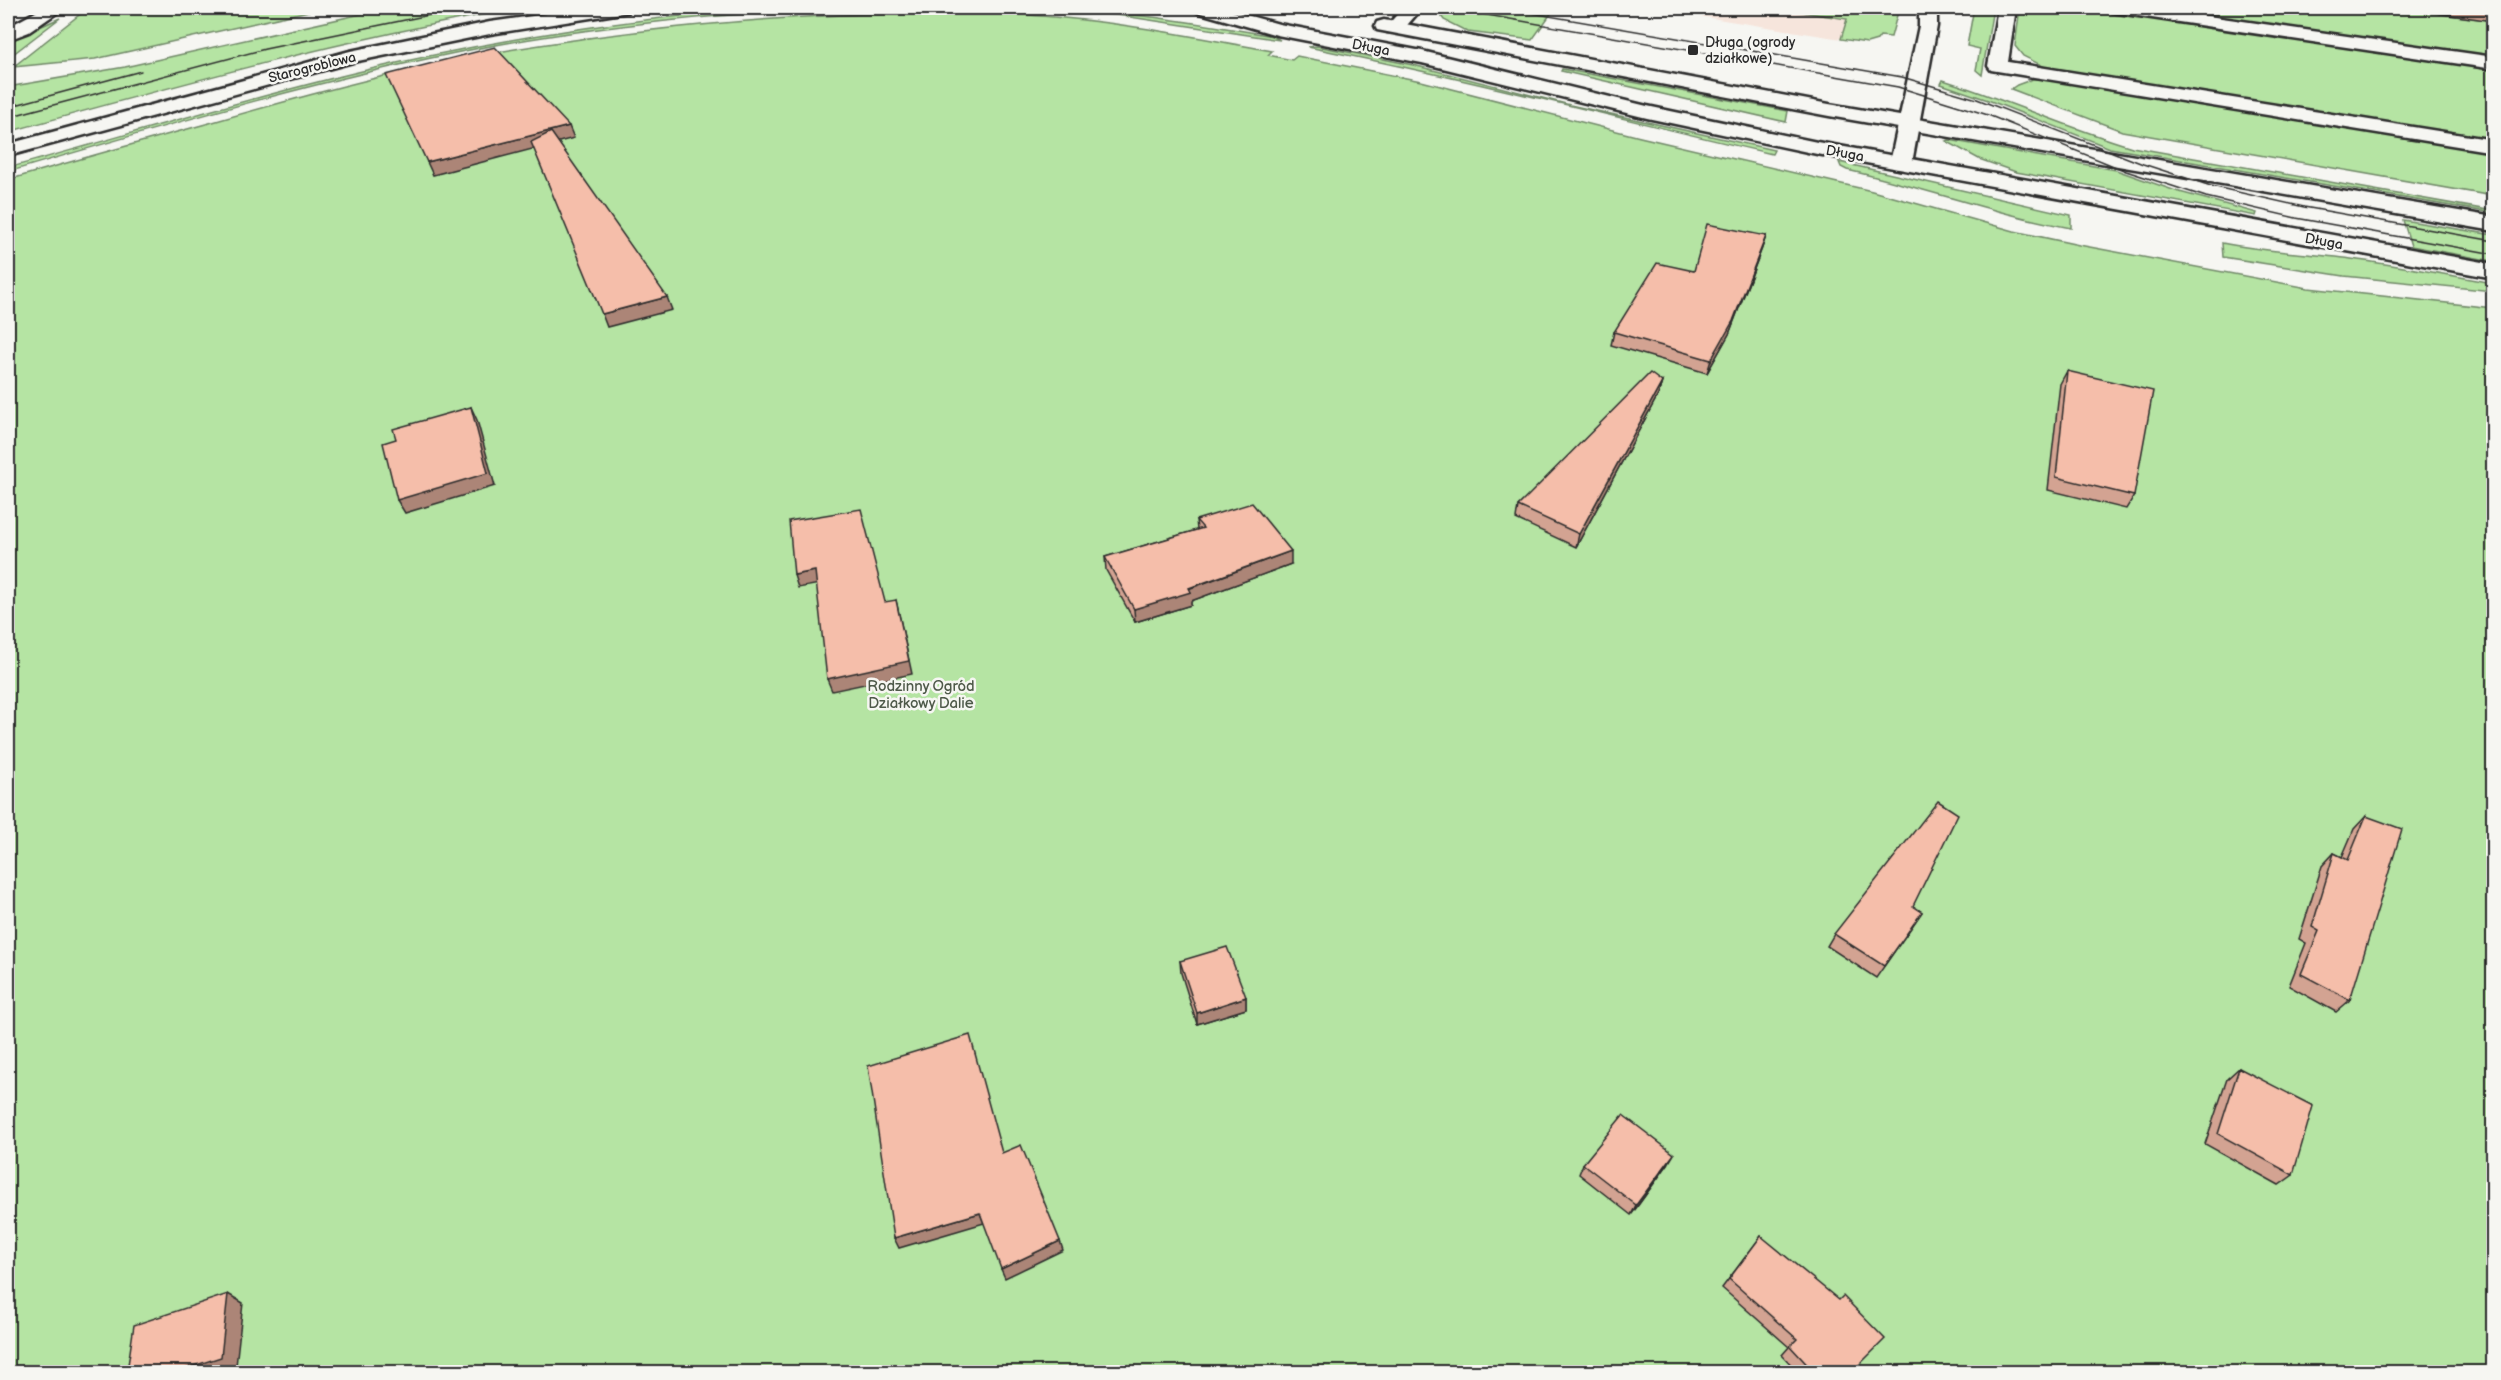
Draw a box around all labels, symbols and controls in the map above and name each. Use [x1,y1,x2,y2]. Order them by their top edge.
place label: Długa (ogrody działkowe) [1705,34,1796,67]
street label: Długa [1350,35,1391,60]
marker: Długa (ogrody działkowe) [1686,43,1700,57]
street label: Starogroblowa [266,48,358,87]
street label: Długa [1825,142,1865,165]
street label: Długa [2304,230,2344,253]
park label: Rodzinny Ogród Działkowy Dalie [867,677,975,713]

